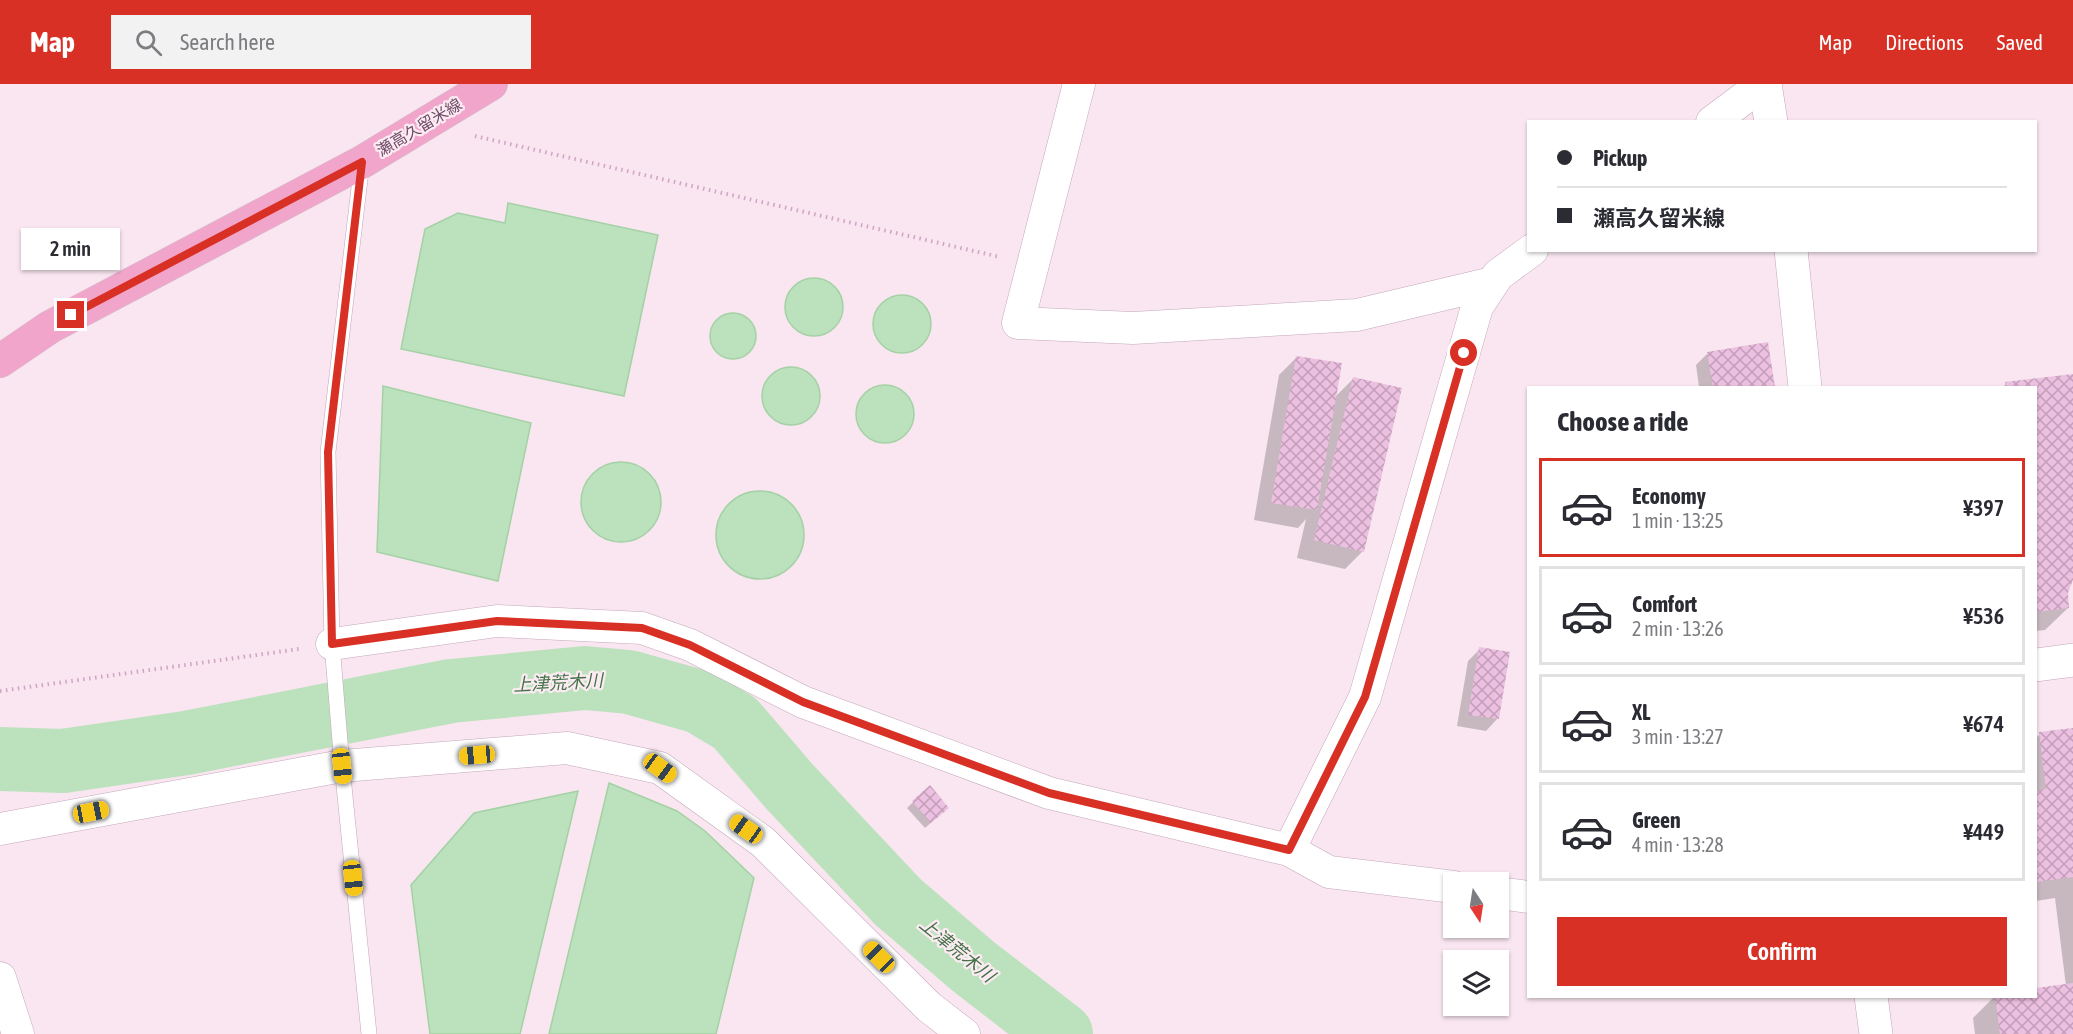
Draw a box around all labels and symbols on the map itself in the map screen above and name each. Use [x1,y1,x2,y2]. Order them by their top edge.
street label: 瀬高久留米線 [373,95,465,159]
callout: 2 min [22,228,121,270]
route end [57,301,84,328]
route start [1450,339,1477,366]
water label: 上津荒木川 [512,670,605,695]
car [458,744,496,766]
car [331,747,353,785]
car [640,750,680,786]
car [72,800,110,824]
car [726,811,766,847]
car [342,859,364,897]
north arrow [1443,872,1509,938]
water label: 上津荒木川 [916,913,1000,987]
car [860,938,898,976]

